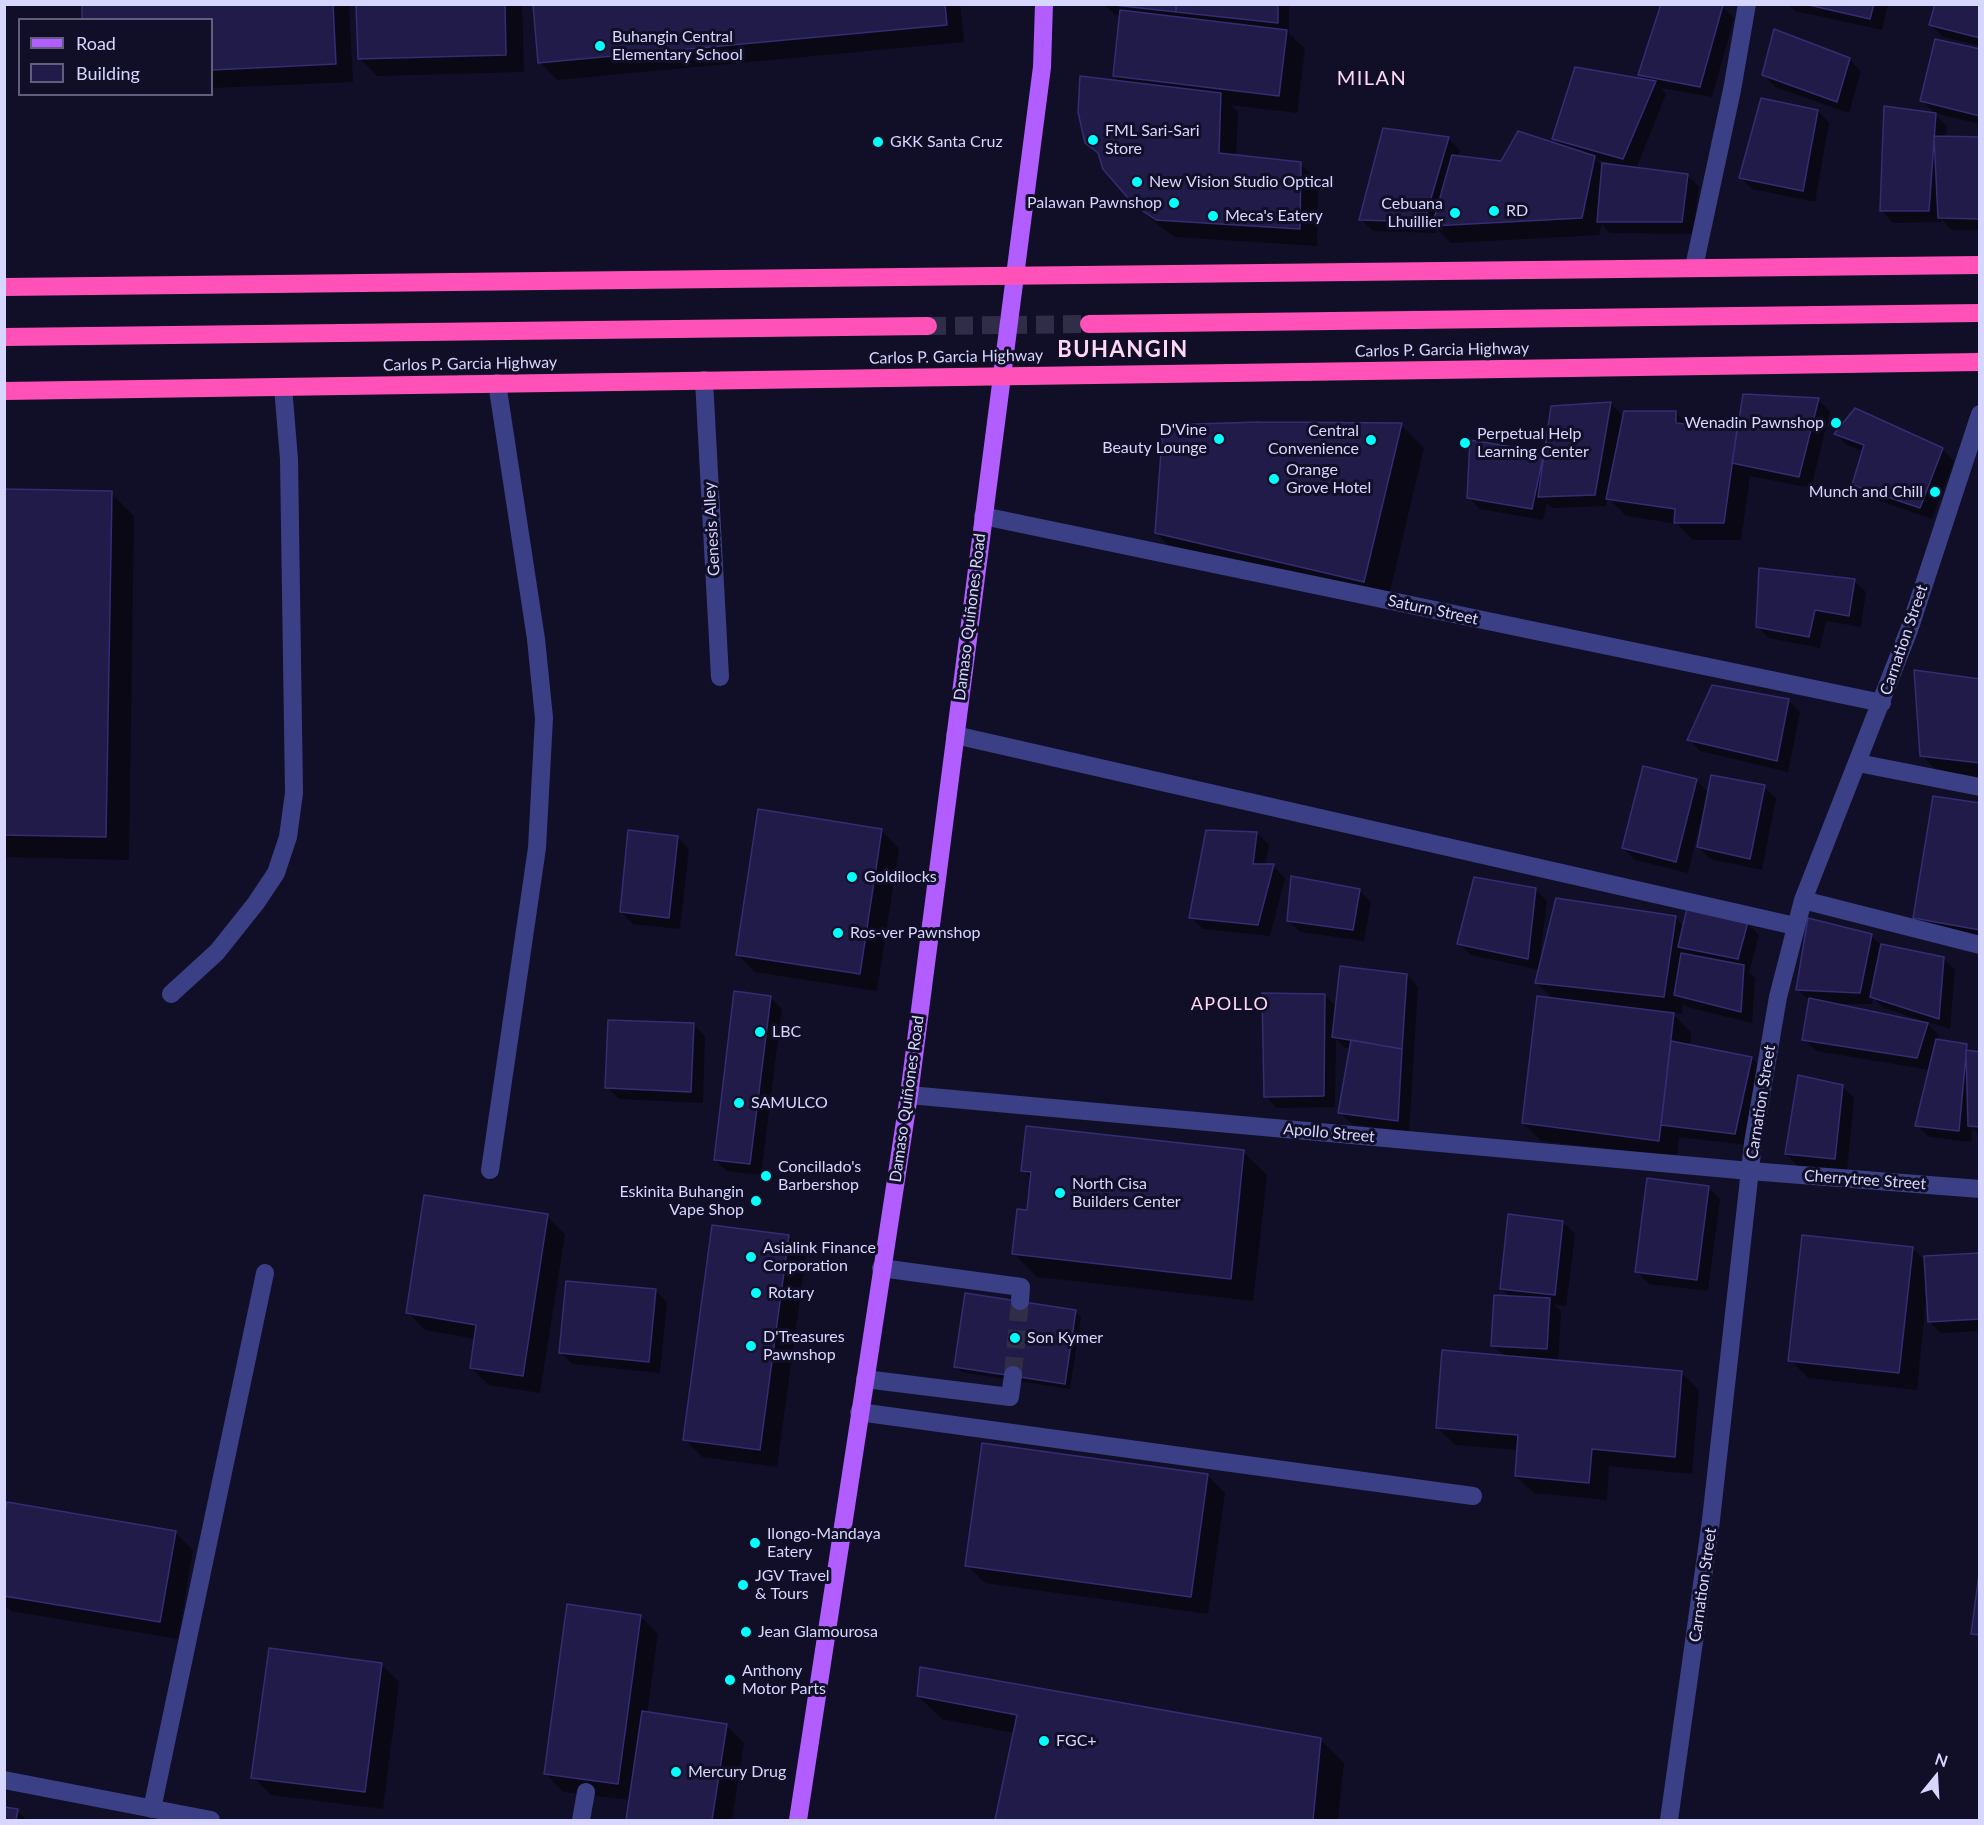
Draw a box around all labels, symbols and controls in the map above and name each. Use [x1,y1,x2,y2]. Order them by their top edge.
legend [18,18,213,96]
place label: Buhangin Central Elementary School [612,27,743,65]
text: Road [76,32,116,54]
marker: Buhangin Central Elementary School [593,39,607,53]
text: Building [76,62,140,84]
district label: MILAN [1337,67,1407,91]
place label: FML Sari-Sari Store [1105,121,1200,159]
place label: GKK Santa Cruz [890,132,1003,152]
marker: FML Sari-Sari Store [1086,133,1100,147]
marker: GKK Santa Cruz [871,135,885,149]
place label: New Vision Studio Optical [1149,172,1333,192]
marker: New Vision Studio Optical [1130,175,1144,189]
place label: Palawan Pawnshop [1027,193,1162,213]
place label: Cebuana Lhuillier [1381,194,1443,232]
marker: Palawan Pawnshop [1167,196,1181,210]
place label: RD [1506,201,1528,221]
marker: RD [1487,204,1501,218]
place label: Meca's Eatery [1225,206,1323,226]
marker: Cebuana Lhuillier [1448,206,1462,220]
marker: Meca's Eatery [1206,209,1220,223]
district label: BUHANGIN [1057,337,1189,363]
street label: Carlos P. Garcia Highway [1355,339,1529,361]
street label: Carlos P. Garcia Highway [869,346,1043,368]
street label: Carlos P. Garcia Highway [383,353,557,375]
place label: Wenadin Pawnshop [1685,413,1824,433]
marker: Wenadin Pawnshop [1829,416,1843,430]
place label: D'Vine Beauty Lounge [1102,420,1207,458]
place label: Central Convenience [1268,421,1359,459]
place label: Perpetual Help Learning Center [1477,424,1589,462]
marker: D'Vine Beauty Lounge [1212,432,1226,446]
marker: Central Convenience [1364,433,1378,447]
marker: Perpetual Help Learning Center [1458,436,1472,450]
place label: Orange Grove Hotel [1286,460,1371,498]
marker: Orange Grove Hotel [1267,472,1281,486]
street label: Genesis Alley [700,482,724,576]
place label: Munch and Chill [1809,482,1923,502]
marker: Munch and Chill [1928,485,1942,499]
street label: Damaso Quiñones Road [950,532,990,702]
street label: Carnation Street [1876,582,1932,698]
street label: Saturn Street [1386,591,1480,629]
place label: Goldilocks [864,867,937,887]
marker: Goldilocks [845,870,859,884]
place label: Ros-ver Pawnshop [850,923,980,943]
marker: Ros-ver Pawnshop [831,926,845,940]
district label: APOLLO [1191,993,1269,1015]
street label: Damaso Quiñones Road [886,1014,928,1184]
place label: LBC [772,1022,801,1042]
marker: LBC [753,1025,767,1039]
street label: Carnation Street [1742,1044,1780,1160]
place label: SAMULCO [751,1093,828,1113]
marker: SAMULCO [732,1096,746,1110]
street label: Apollo Street [1282,1119,1376,1147]
place label: Concillado's Barbershop [778,1157,861,1195]
street label: Cherrytree Street [1803,1166,1927,1194]
marker: Concillado's Barbershop [759,1169,773,1183]
place label: North Cisa Builders Center [1072,1174,1181,1212]
place label: Eskinita Buhangin Vape Shop [619,1182,744,1220]
marker: North Cisa Builders Center [1053,1186,1067,1200]
marker: Eskinita Buhangin Vape Shop [749,1194,763,1208]
place label: Asialink Finance Corporation [763,1238,876,1276]
marker: Asialink Finance Corporation [744,1250,758,1264]
place label: Rotary [768,1283,814,1303]
marker: Rotary [749,1286,763,1300]
place label: D'Treasures Pawnshop [763,1327,845,1365]
place label: Son Kymer [1027,1328,1103,1348]
marker: Son Kymer [1008,1331,1022,1345]
marker: D'Treasures Pawnshop [744,1339,758,1353]
place label: Ilongo-Mandaya Eatery [767,1524,881,1562]
street label: Carnation Street [1685,1527,1721,1643]
marker: Ilongo-Mandaya Eatery [748,1536,762,1550]
place label: JGV Travel & Tours [755,1566,830,1604]
marker: JGV Travel & Tours [736,1578,750,1592]
place label: Jean Glamourosa [758,1622,878,1642]
marker: Jean Glamourosa [739,1625,753,1639]
place label: Anthony Motor Parts [742,1661,826,1699]
marker: Anthony Motor Parts [723,1673,737,1687]
place label: FGC+ [1056,1731,1097,1751]
marker: FGC+ [1037,1734,1051,1748]
north arrow [1906,1747,1966,1807]
text: N [1933,1748,1951,1770]
place label: Mercury Drug [688,1762,786,1782]
marker: Mercury Drug [669,1765,683,1779]

